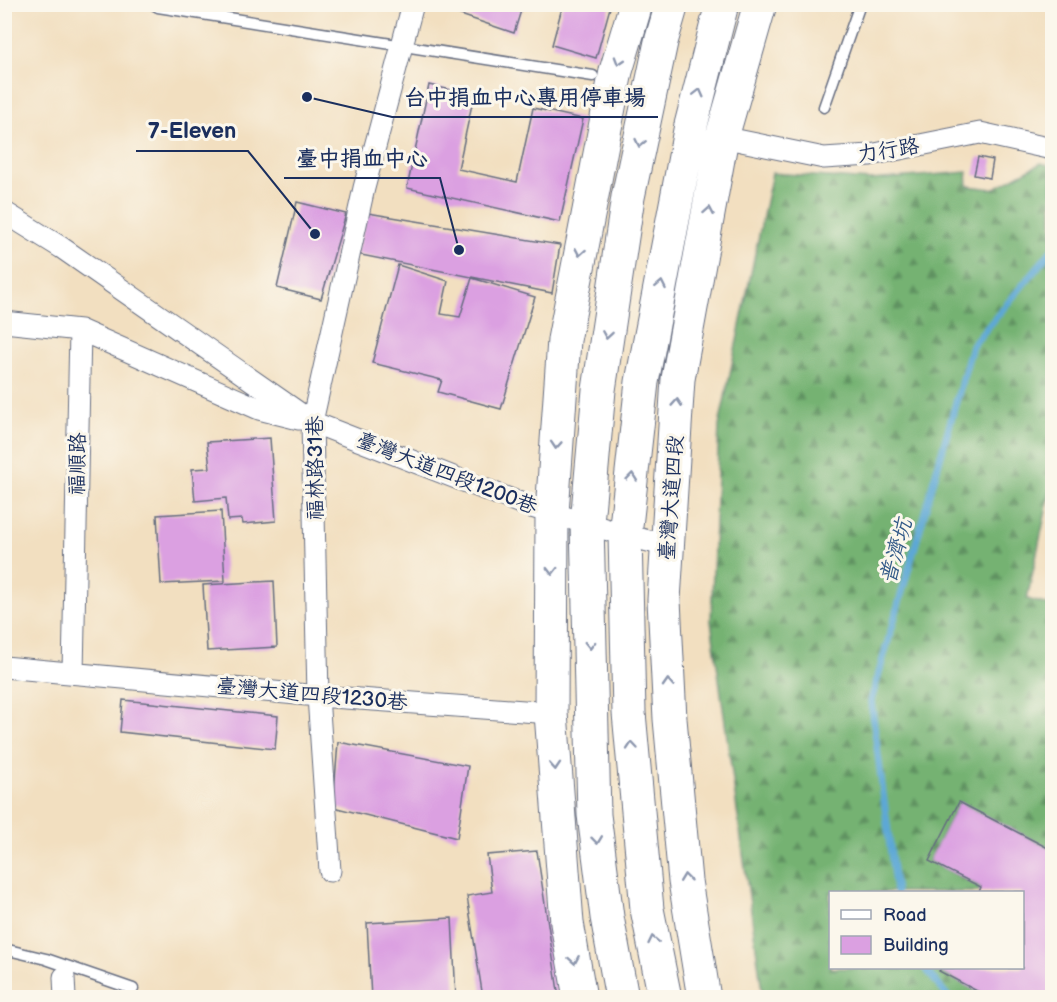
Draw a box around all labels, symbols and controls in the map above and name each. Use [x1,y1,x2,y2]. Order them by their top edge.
one-way arrow [614,55,626,66]
callout: 台中捐血中心專用停車場 [392,77,658,117]
text: 台中捐血中心專用停車場 [404,85,646,112]
one-way arrow [692,89,705,99]
callout: 7-Eleven [136,111,248,151]
text: 7-Eleven [148,118,236,145]
street label: 力行路 [855,133,921,168]
callout: 臺中捐血中心 [284,138,440,178]
one-way arrow [634,138,647,148]
text: 臺中捐血中心 [296,146,428,173]
one-way arrow [702,207,715,217]
one-way arrow [574,246,587,256]
one-way arrow [654,280,667,290]
one-way arrow [602,331,614,340]
one-way arrow [670,399,683,408]
street label: 福林路31巷 [303,415,328,521]
street label: 臺灣大道四段1200巷 [353,427,541,520]
street label: 福順路 [64,432,91,496]
street label: 臺灣大道四段 [655,434,688,562]
one-way arrow [550,440,563,449]
one-way arrow [625,473,637,482]
water label: 普濟坑 [874,514,919,587]
one-way arrow [546,567,558,576]
one-way arrow [584,640,596,649]
street label: 臺灣大道四段1230巷 [215,674,409,715]
one-way arrow [661,679,674,688]
one-way arrow [626,742,639,751]
one-way arrow [548,762,561,771]
one-way arrow [590,835,602,844]
one-way arrow [680,873,692,882]
legend [829,891,1024,969]
text: Road [883,905,927,926]
one-way arrow [647,935,660,945]
text: Building [883,935,949,956]
one-way arrow [567,956,579,965]

